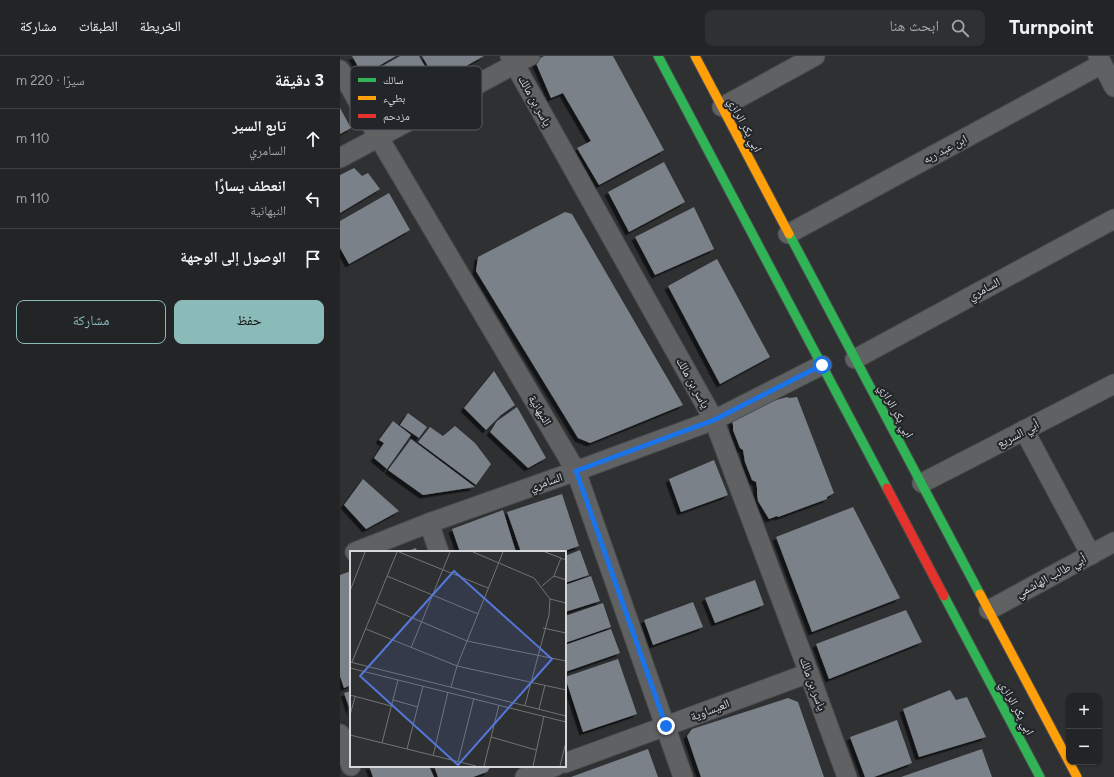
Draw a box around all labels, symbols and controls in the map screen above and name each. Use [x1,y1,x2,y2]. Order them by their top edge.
search box [705,10,985,46]
text: Turnpoint [1009,16,1094,39]
text: ابحث هنا [890,17,939,35]
icon: search [949,17,971,39]
text: مشاركة [20,18,57,35]
text: الطبقات [79,18,118,35]
text: الخريطة [140,18,181,35]
legend [350,66,482,130]
text: 3 دقيقة [275,70,324,90]
text: سيرًا · 220 m [16,73,84,88]
street label: ياسر بن مالك [515,73,555,129]
text: سالك [383,74,403,87]
text: بطيء [383,92,405,107]
street label: ابي بكر الرازي [722,96,765,156]
text: مزدحم [383,110,410,124]
text: تابع السير [232,117,286,135]
icon: ahead [302,128,324,150]
text: 110 m [16,131,49,146]
street label: ابن عبد ربه [921,132,970,167]
text: السامري [249,143,286,158]
text: انعطف يسارًا [214,177,286,195]
icon: left [302,188,324,210]
text: 110 m [16,191,49,206]
text: النبهانية [250,203,286,218]
text: الوصول إلى الوجهة [180,248,286,266]
icon: arrive [302,248,324,270]
street label: السامري [966,275,1004,306]
button: مشاركة [16,300,166,344]
button: حفظ [174,300,324,344]
street label: ياسر بن مالك [673,355,713,411]
route start [813,356,831,374]
street label: ابي بكر الرازي [873,382,917,442]
street label: النبهانية [525,392,555,428]
street label: أبي السريع [995,417,1043,453]
street label: السامري [528,470,566,497]
inset map [350,551,566,767]
street label: أبي طالب الهاشمي [1013,552,1090,603]
street label: ياسر بن مالك [796,655,829,713]
street label: ابي بكر الرازي [994,679,1037,739]
map controls [1066,693,1102,765]
button: + [1066,693,1102,729]
street label: العيساوية [688,696,732,724]
route end [657,717,675,735]
button: − [1066,729,1102,765]

